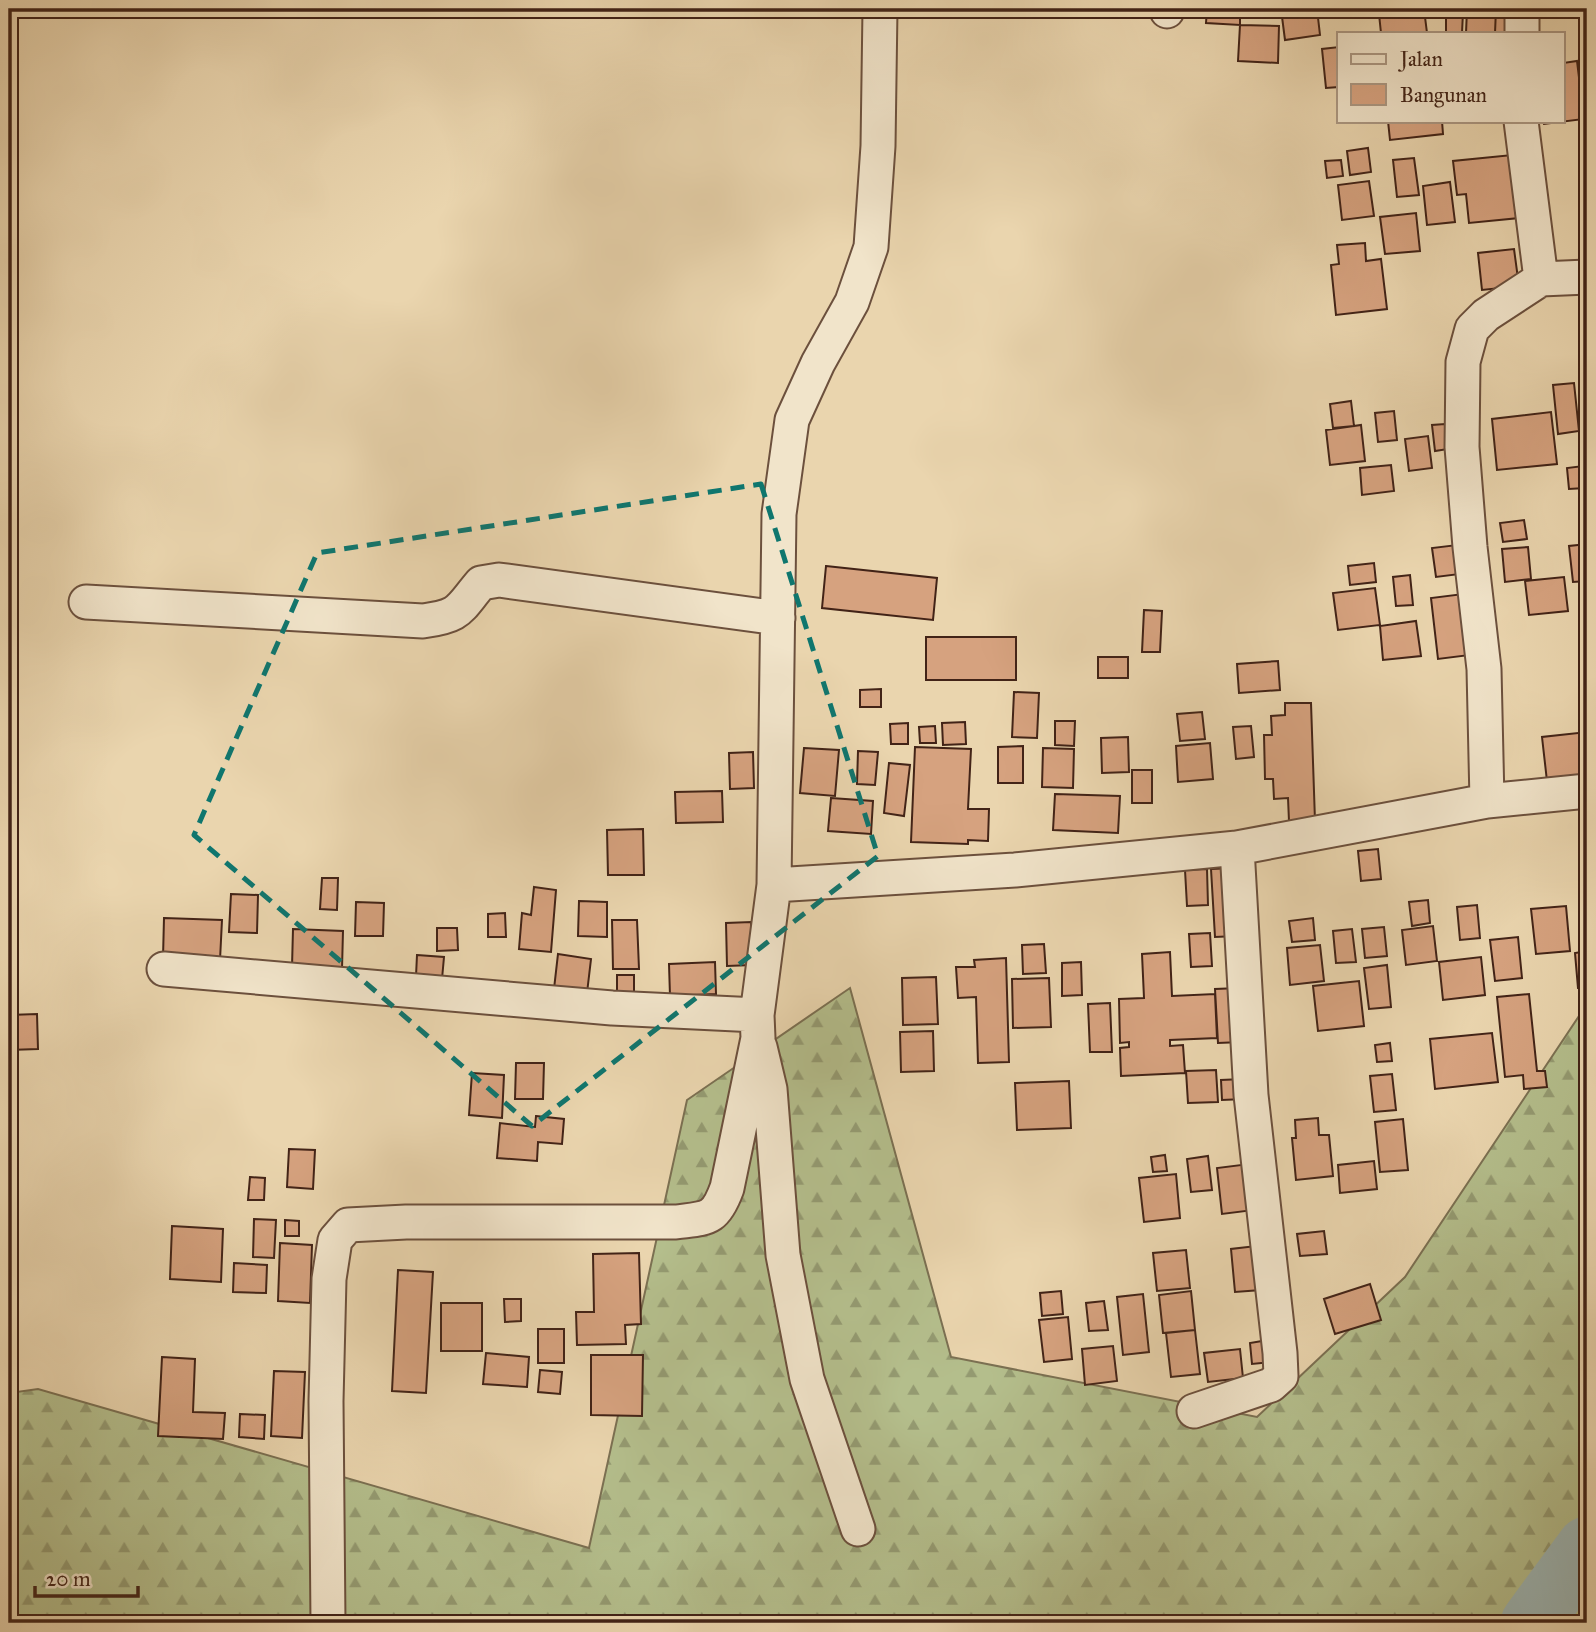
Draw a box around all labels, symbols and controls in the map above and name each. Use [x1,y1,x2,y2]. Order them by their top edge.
legend [1337,32,1564,122]
text: Jalan [1398,46,1443,72]
text: Bangunan [1400,82,1487,108]
scale bar [35,1555,138,1599]
text: 20 m [46,1566,91,1592]

